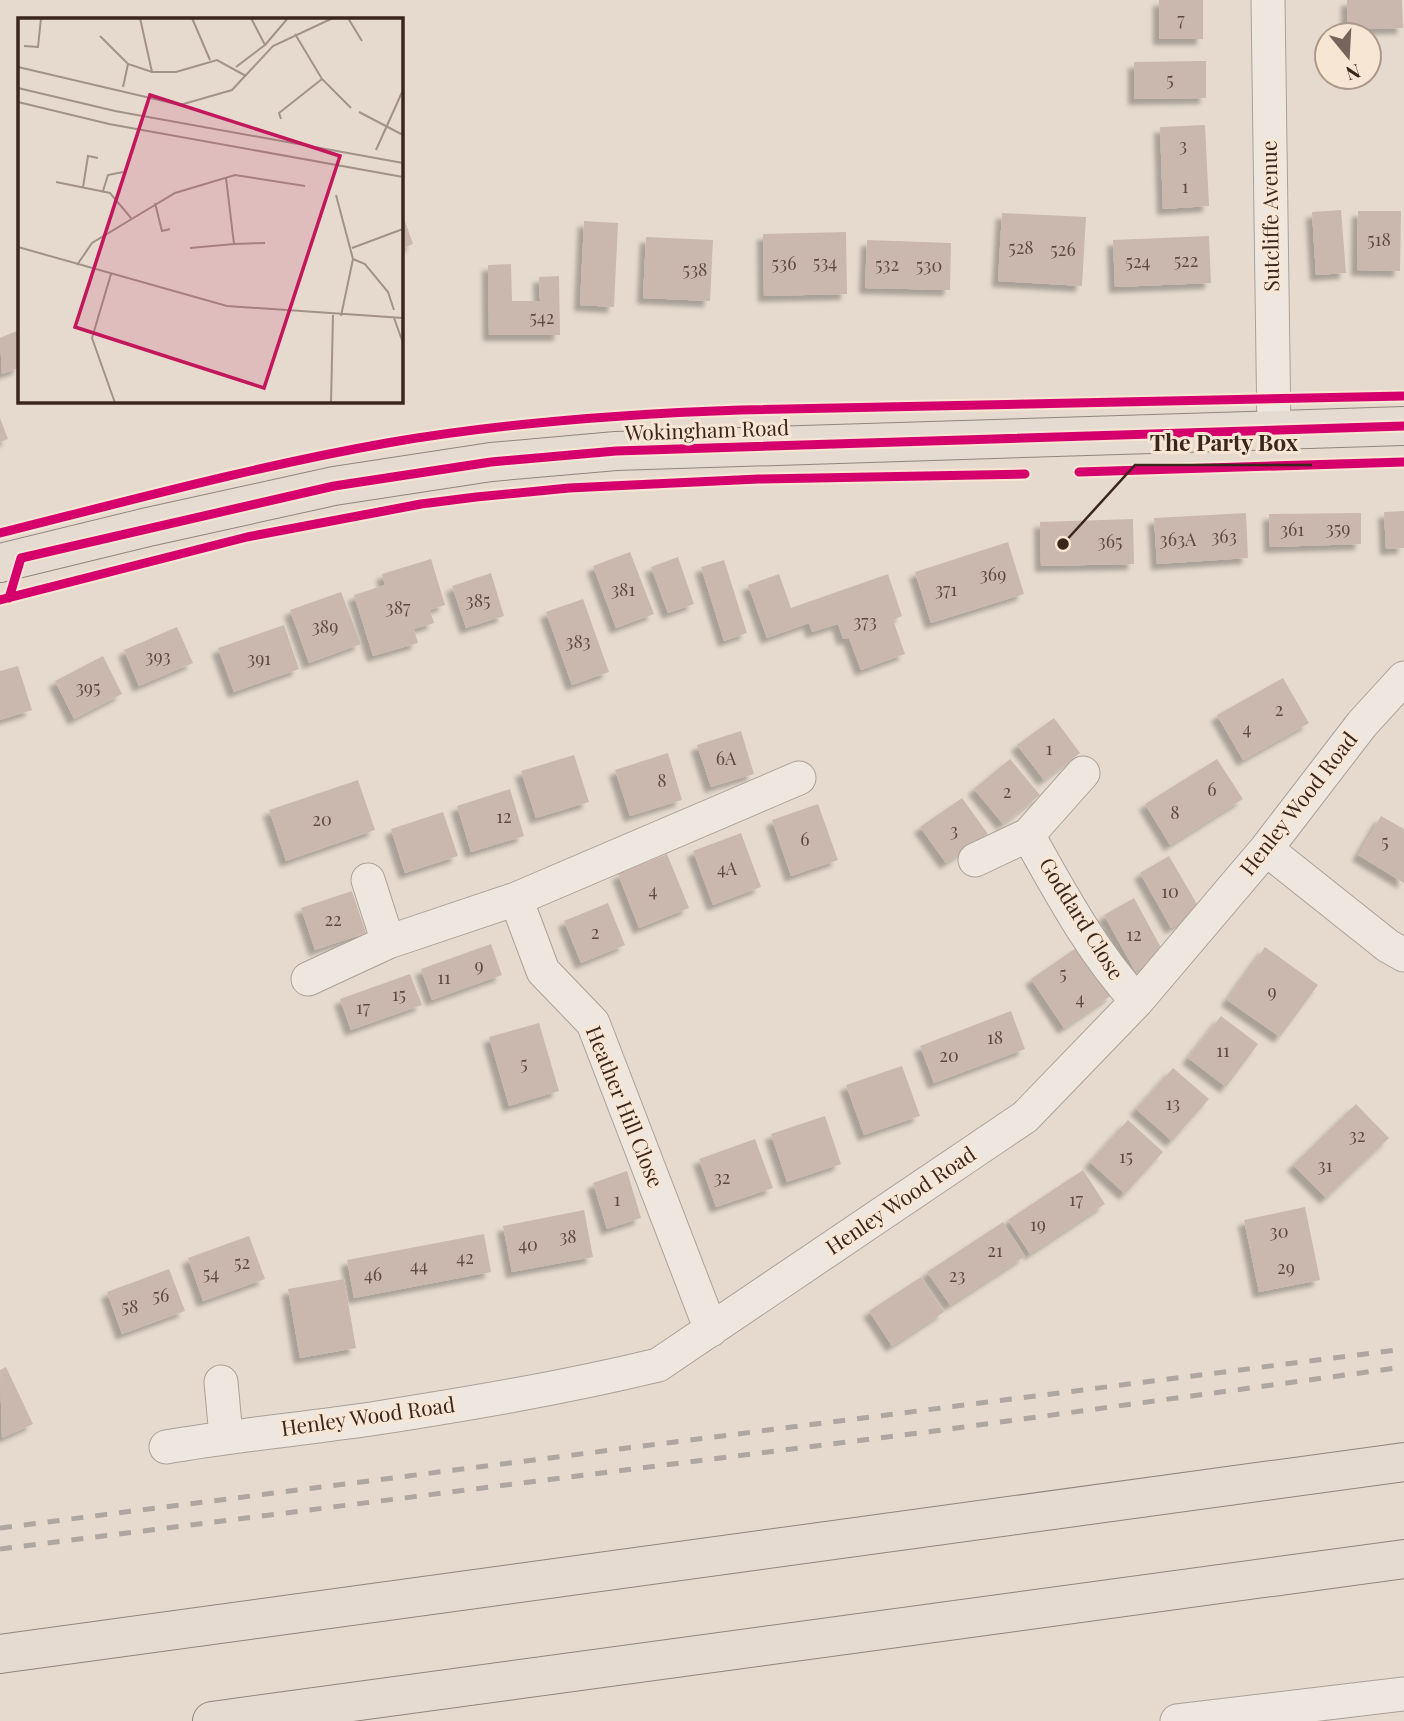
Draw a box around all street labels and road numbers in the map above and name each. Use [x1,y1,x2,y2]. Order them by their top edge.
street label: Sutcliffe Avenue [1254,140,1284,292]
street label: Wokingham Road [623,412,790,446]
street label: Henley Wood Road [1232,725,1362,880]
street label: Goddard Close [1034,851,1131,984]
street label: Heather Hill Close [581,1021,671,1191]
street label: Henley Wood Road [819,1139,980,1260]
street label: Henley Wood Road [279,1389,456,1441]

